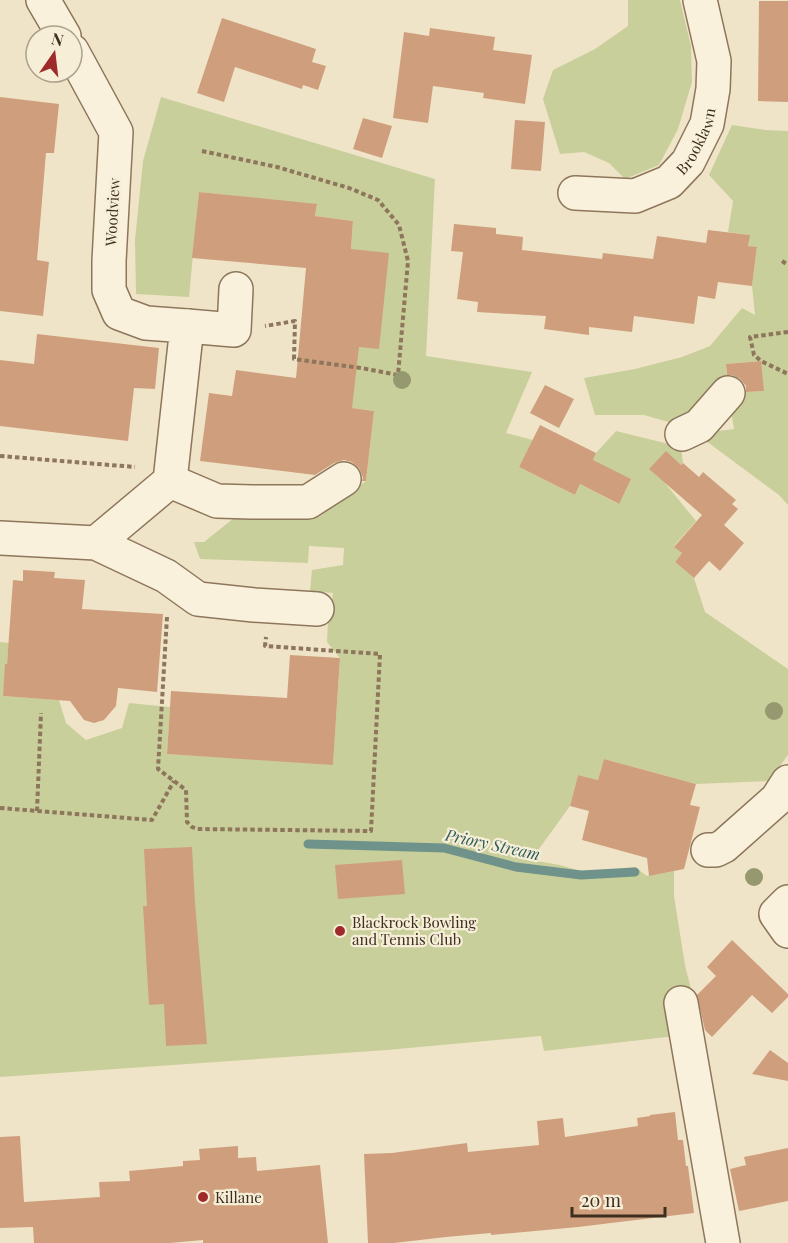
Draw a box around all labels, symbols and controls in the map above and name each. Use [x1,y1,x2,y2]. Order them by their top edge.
north arrow [24,24,84,84]
text: N [50,27,66,51]
street label: Brooklawn [671,106,720,179]
street label: Woodview [100,177,124,248]
water label: Priory Stream [443,824,542,864]
place label: Blackrock Bowling and Tennis Club [352,912,476,949]
marker: Blackrock Bowling and Tennis Club [333,924,347,938]
scale bar [572,1180,665,1218]
place label: Killane [215,1187,262,1207]
text: 20 m [581,1188,621,1212]
marker: Killane [196,1190,210,1204]

